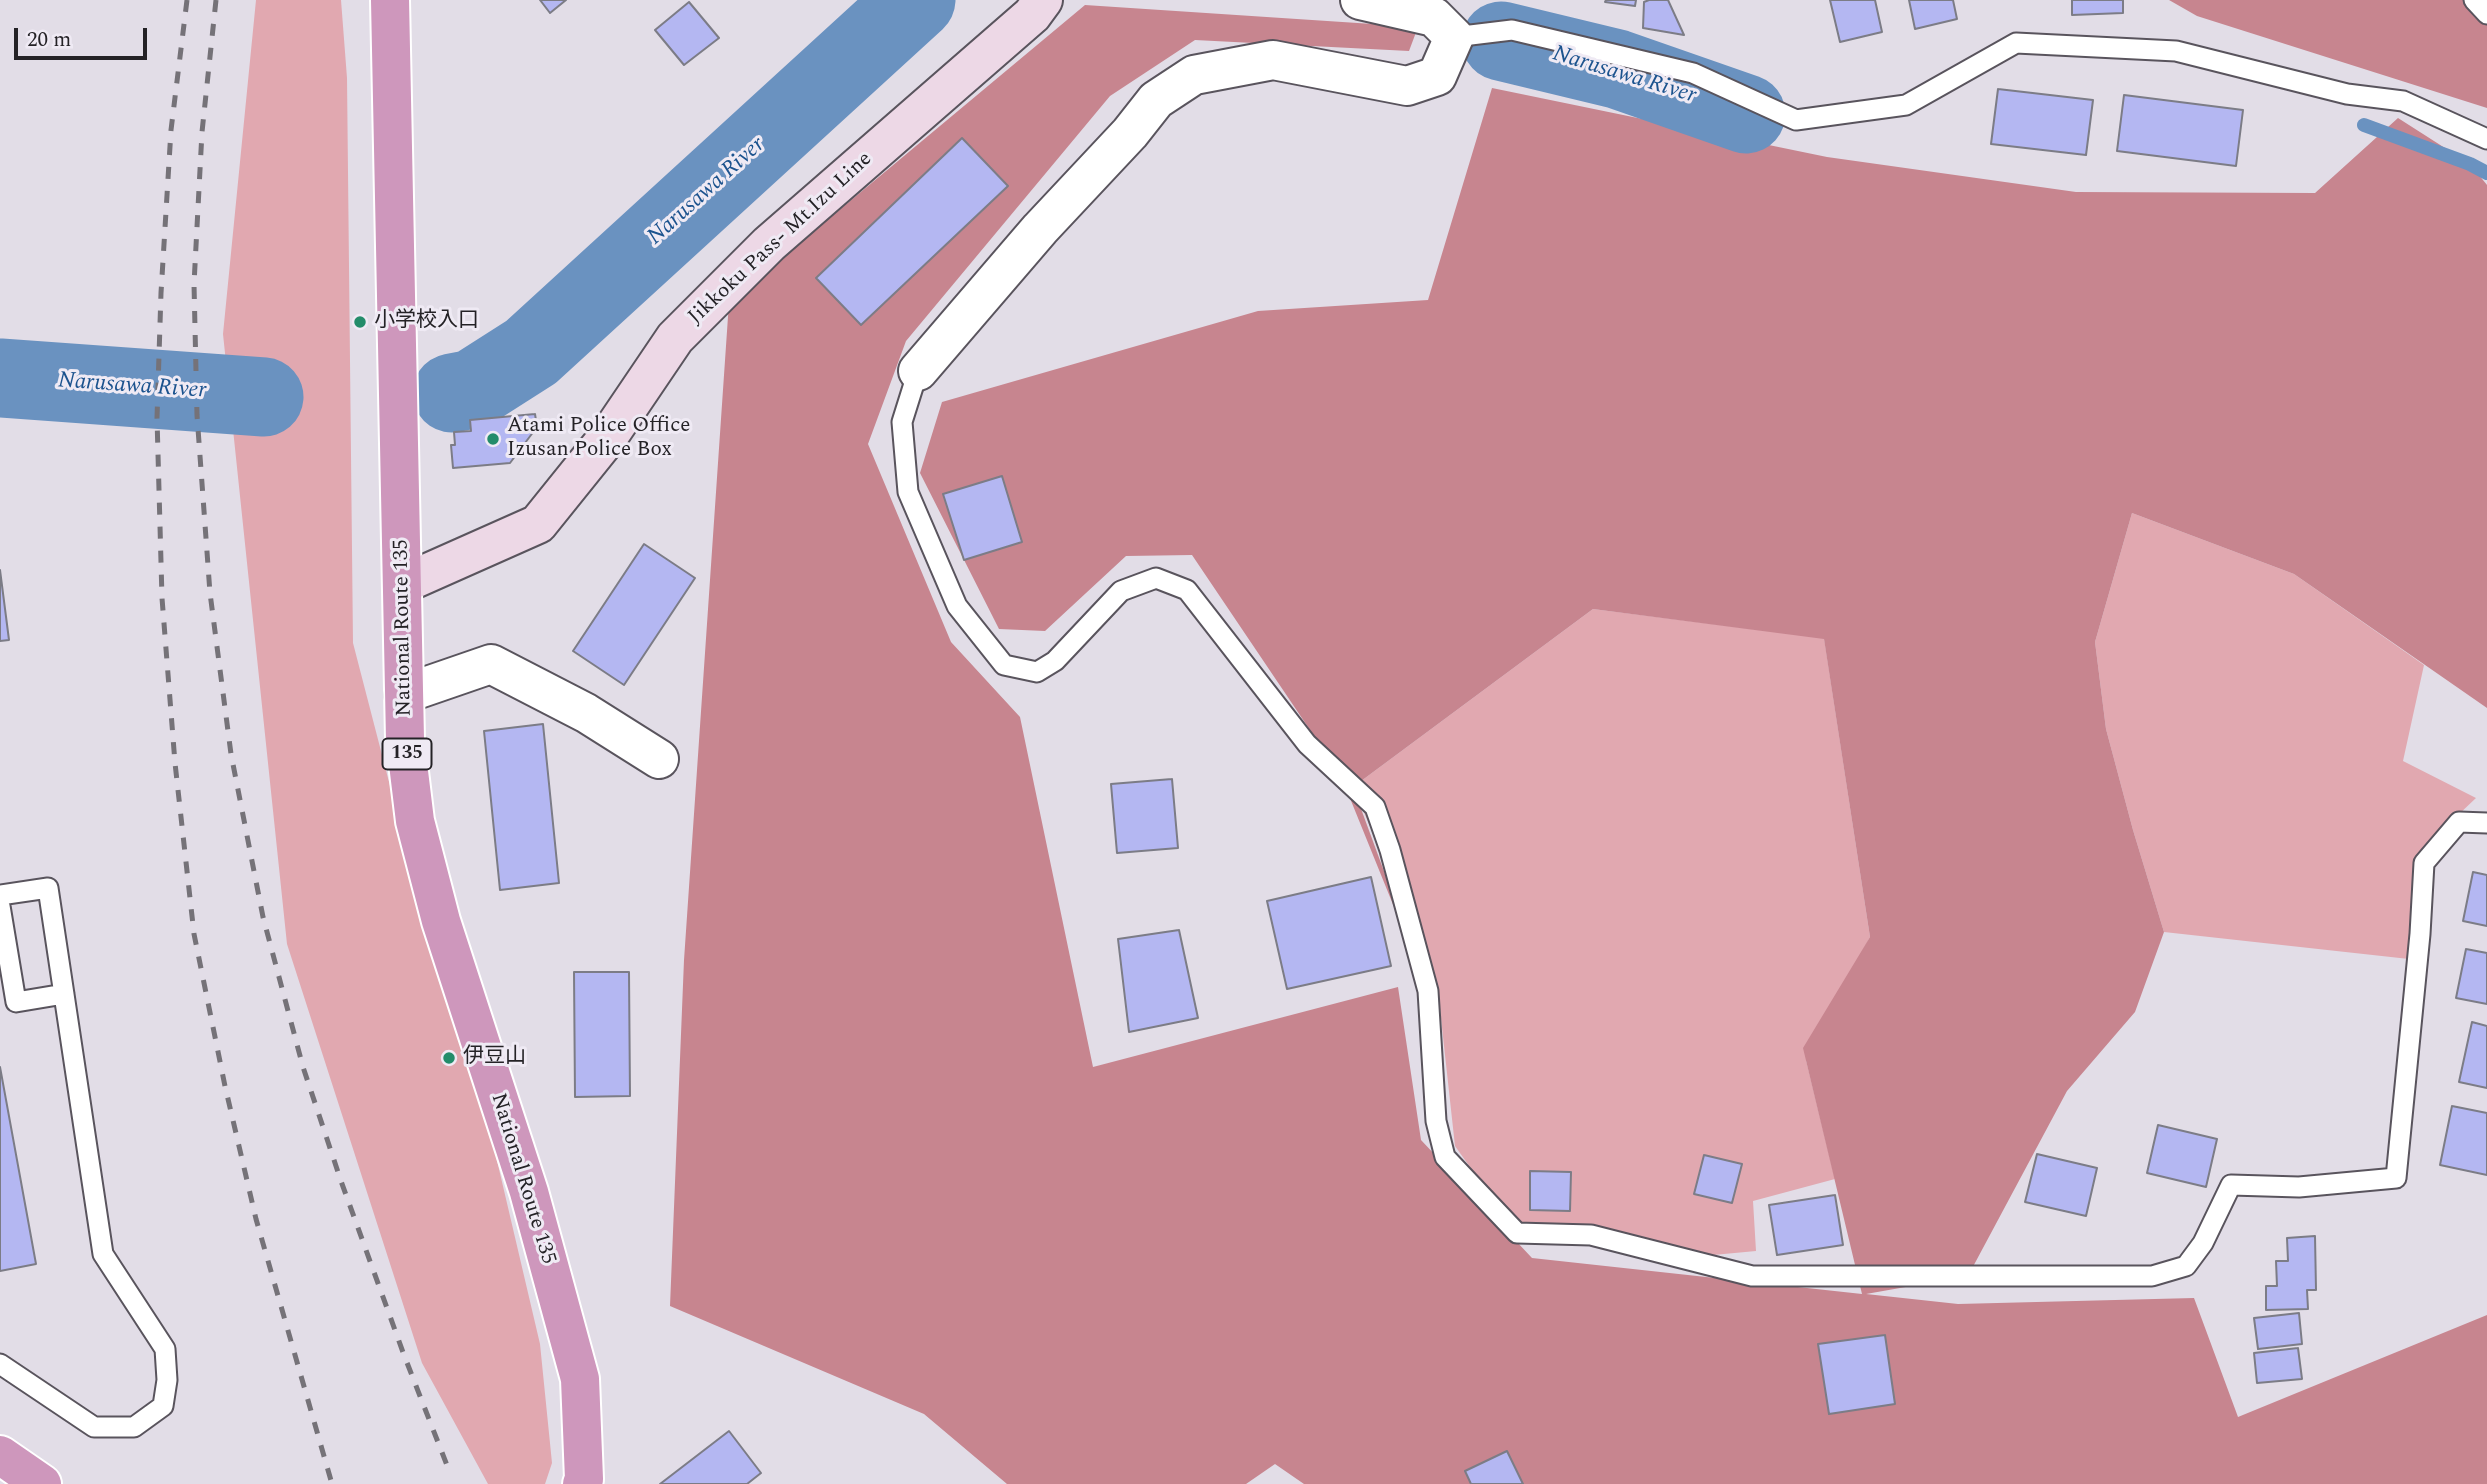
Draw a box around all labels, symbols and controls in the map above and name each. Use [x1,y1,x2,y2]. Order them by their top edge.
scale bar [18,14,150,58]
text: 20 m [27,24,71,56]
water label: Narusawa River [1549,41,1699,111]
water label: Narusawa River [642,132,772,252]
street label: Jikkoku Pass- Mt.Izu Line [684,147,878,331]
place label: 小学校入口 [374,309,479,335]
marker: 小学校入口 [352,314,368,330]
water label: Narusawa River [57,368,207,406]
place label: Atami Police Office Izusan Police Box [507,414,690,464]
marker: Atami Police Office Izusan Police Box [485,431,501,447]
street label: National Route 135 [390,539,418,717]
road number: 135 [382,738,432,769]
place label: 伊豆山 [463,1045,526,1071]
marker: 伊豆山 [441,1050,457,1066]
street label: National Route 135 [484,1091,560,1267]

